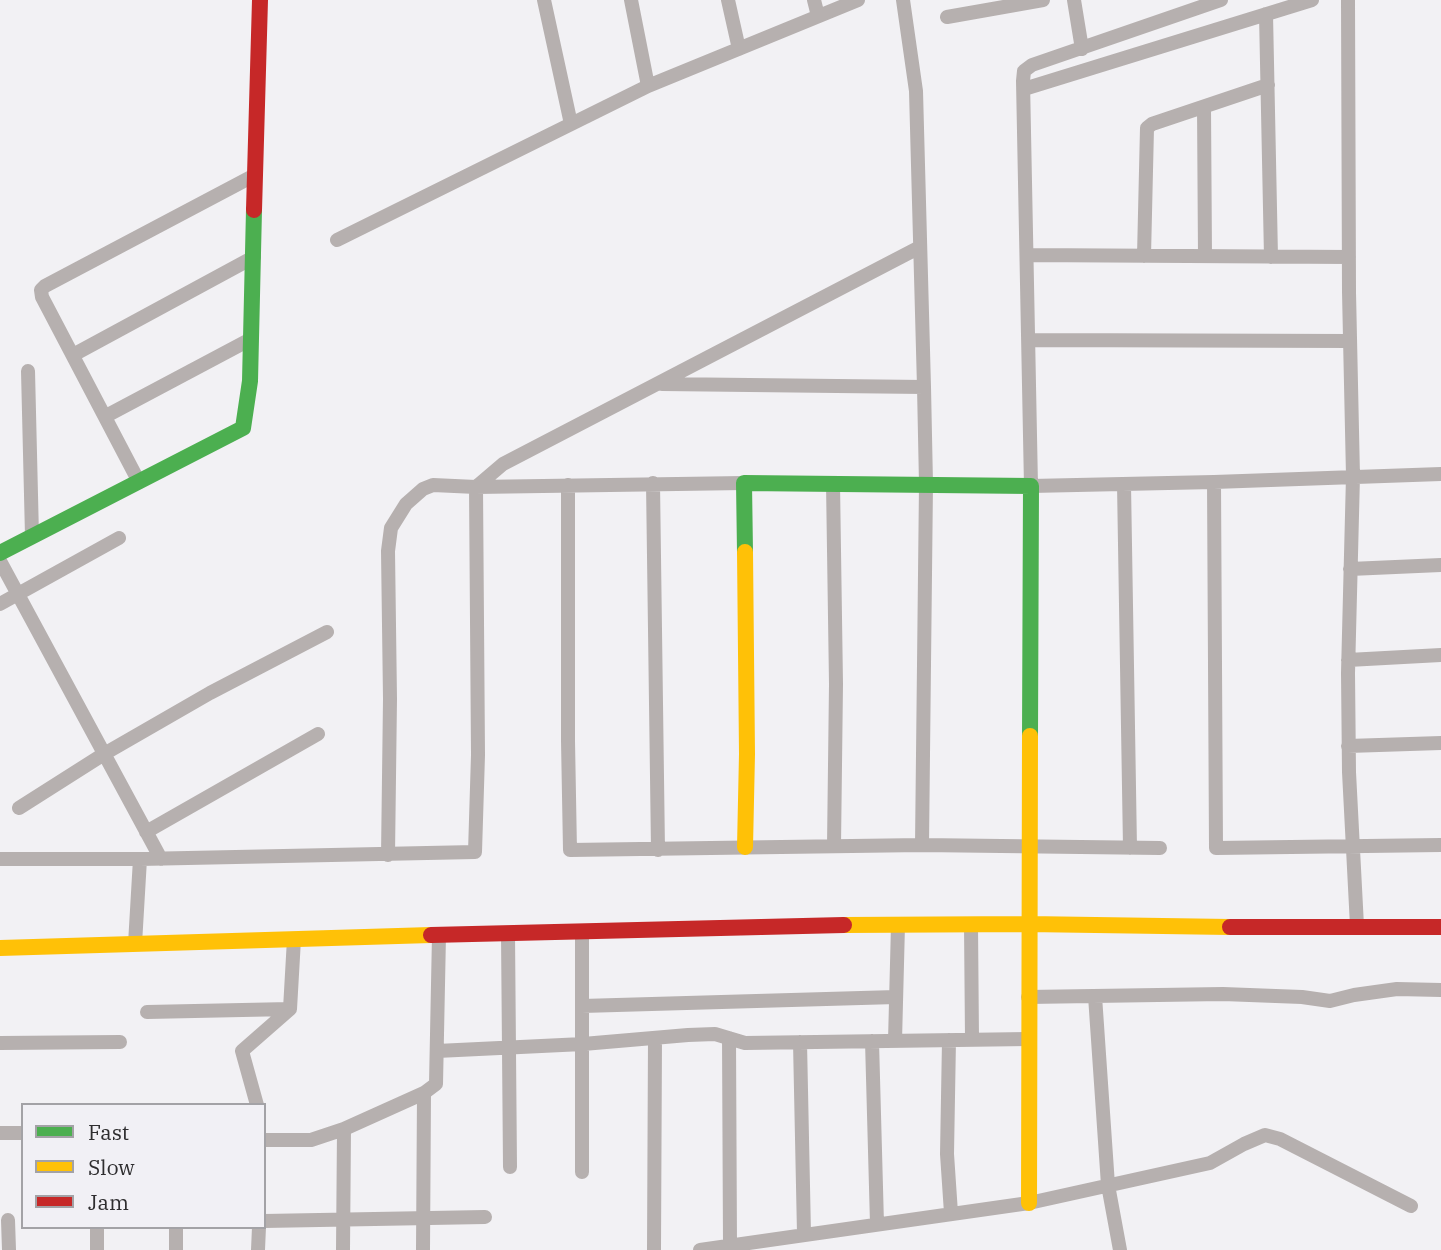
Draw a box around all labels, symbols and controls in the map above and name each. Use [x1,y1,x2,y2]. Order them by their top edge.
legend [21,1103,266,1229]
text: Fast [88,1118,129,1146]
text: Slow [88,1153,135,1181]
text: Jam [88,1188,129,1216]

